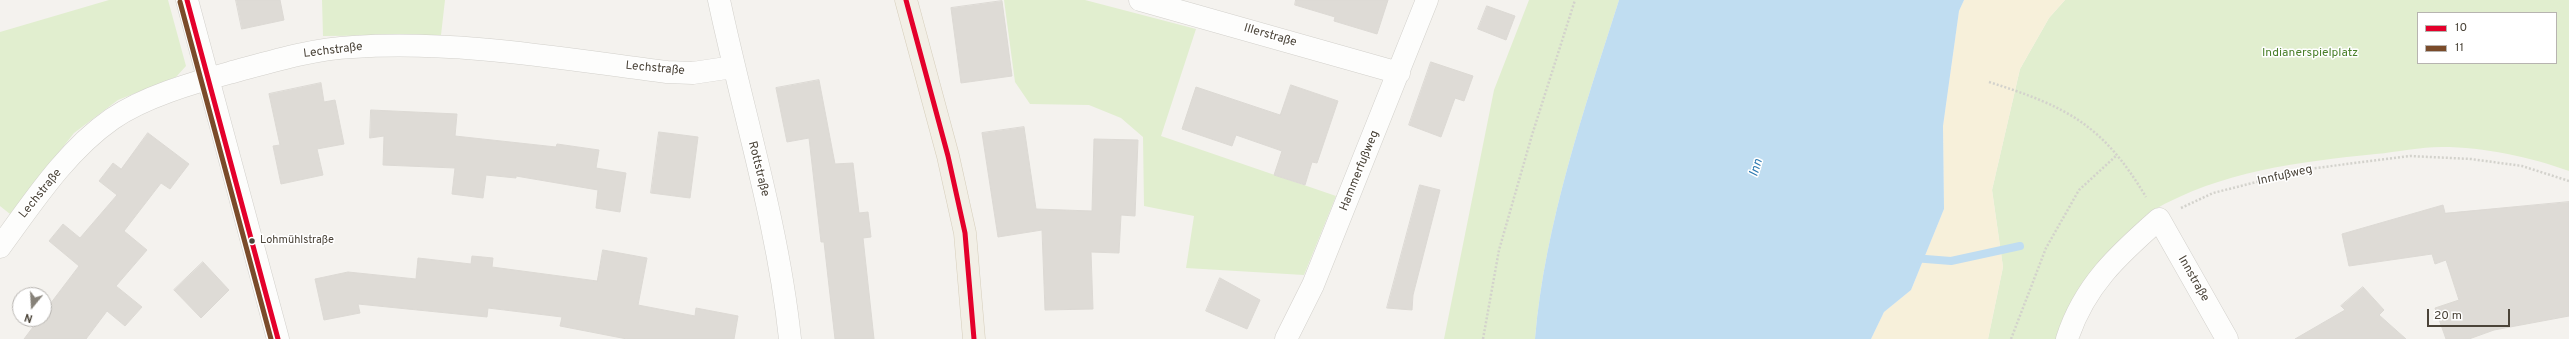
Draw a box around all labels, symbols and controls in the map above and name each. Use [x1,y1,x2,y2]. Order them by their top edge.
legend [2417,12,2557,64]
text: 10 [2455,20,2467,36]
street label: Illerstraße [1242,22,1298,50]
street label: Lechstraße [303,40,363,62]
text: 11 [2455,40,2464,56]
park label: Indianerspielplatz [2262,47,2358,61]
street label: Lechstraße [625,59,685,79]
street label: Hammerfußweg [1337,129,1383,213]
street label: Rottstraße [744,140,772,198]
water label: Inn [1747,157,1767,179]
street label: Innfußweg [2256,163,2314,189]
street label: Lechstraße [17,166,65,222]
place label: Lohmühlstraße [260,234,334,248]
marker: Lohmühlstraße [247,236,257,246]
street label: Innstraße [2174,254,2212,304]
north arrow [12,287,52,327]
scale bar [2429,301,2512,327]
text: 20 m [2434,308,2462,324]
text: N [23,310,35,325]

